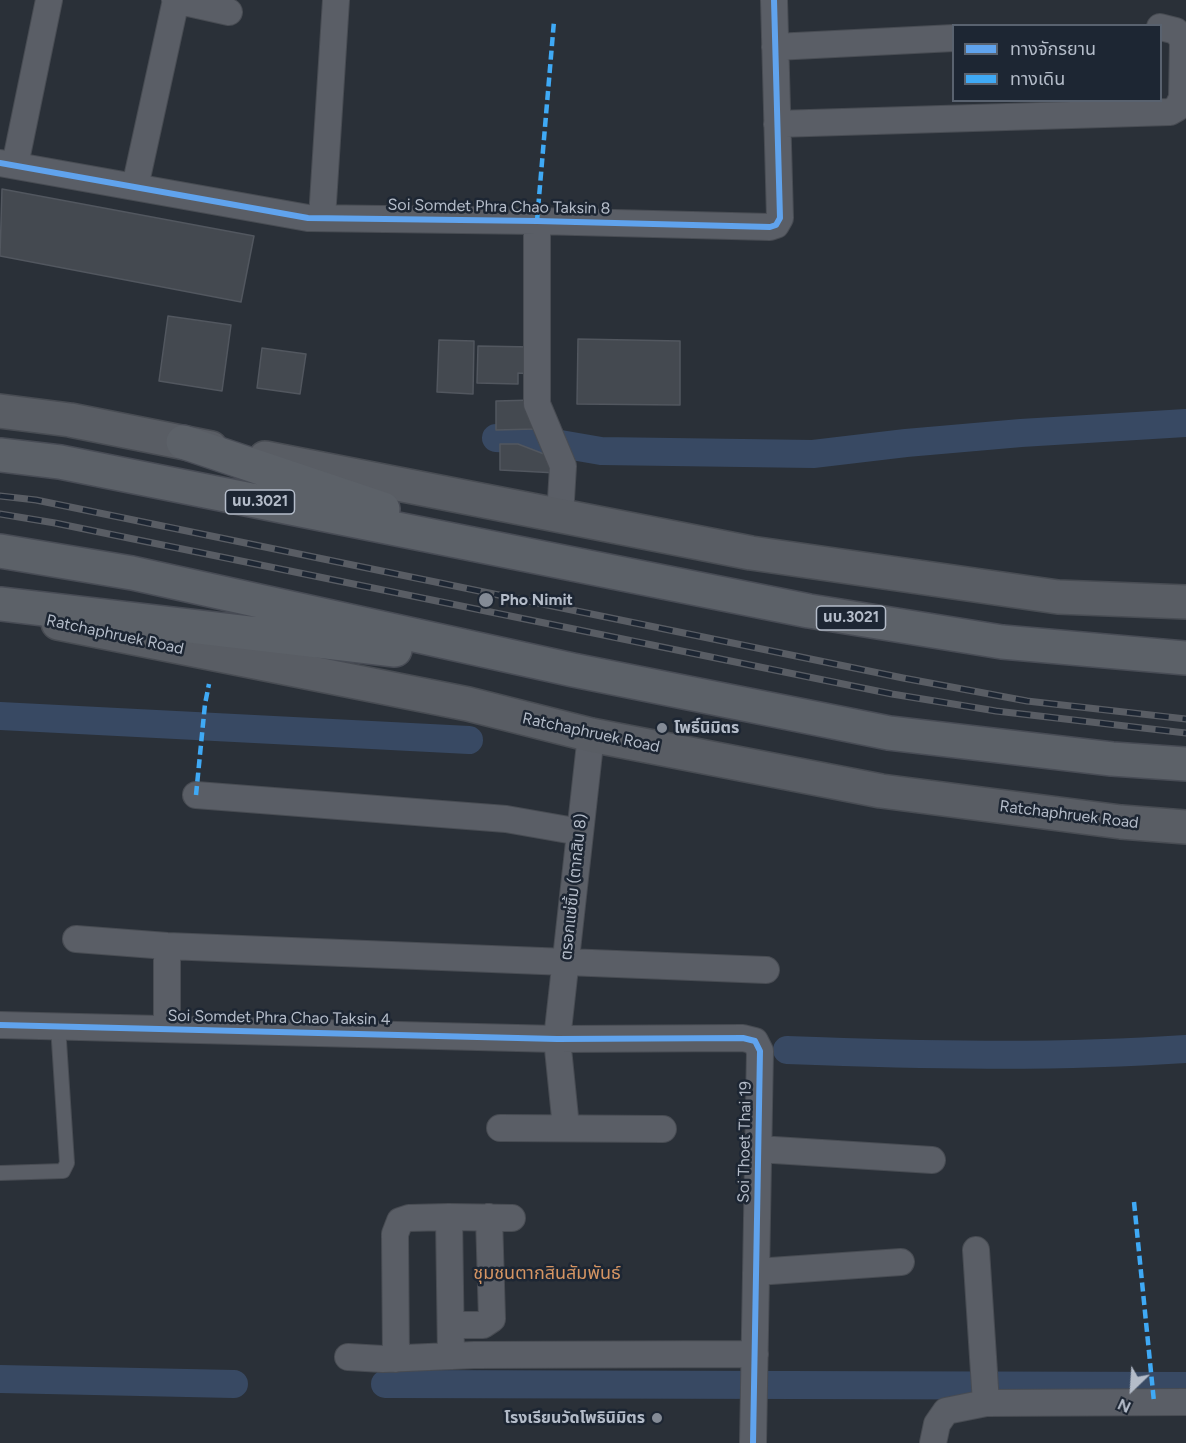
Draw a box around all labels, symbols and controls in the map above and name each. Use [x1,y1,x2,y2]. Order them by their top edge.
legend [952,24,1162,102]
text: ทางจักรยาน [1010,38,1096,60]
text: ทางเดิน [1010,68,1065,90]
street label: Soi Somdet Phra Chao Taksin 8 [387,195,611,219]
road number: นบ.3021 [226,490,294,514]
place label: Pho Nimit [500,590,573,610]
marker: Pho Nimit [477,591,495,609]
road number: นบ.3021 [816,606,886,630]
street label: Ratchaphruek Road [45,611,185,659]
street label: Ratchaphruek Road [521,709,661,757]
place label: โพธิ์นิมิตร [674,718,739,738]
marker: โพธิ์นิมิตร [655,721,669,735]
street label: Ratchaphruek Road [998,797,1140,833]
street label: ตรอกแซ่ซิ้ม (ตากสิน 8) [557,813,591,961]
street label: Soi Somdet Phra Chao Taksin 4 [167,1006,391,1030]
street label: Soi Thoet Thai 19 [734,1081,756,1203]
district label: ชุมชนตากสินสัมพันธ์ [473,1263,621,1285]
north arrow [1102,1359,1162,1419]
text: N [1115,1395,1134,1417]
place label: โรงเรียนวัดโพธินิมิตร [504,1408,645,1428]
marker: โรงเรียนวัดโพธินิมิตร [650,1411,664,1425]

